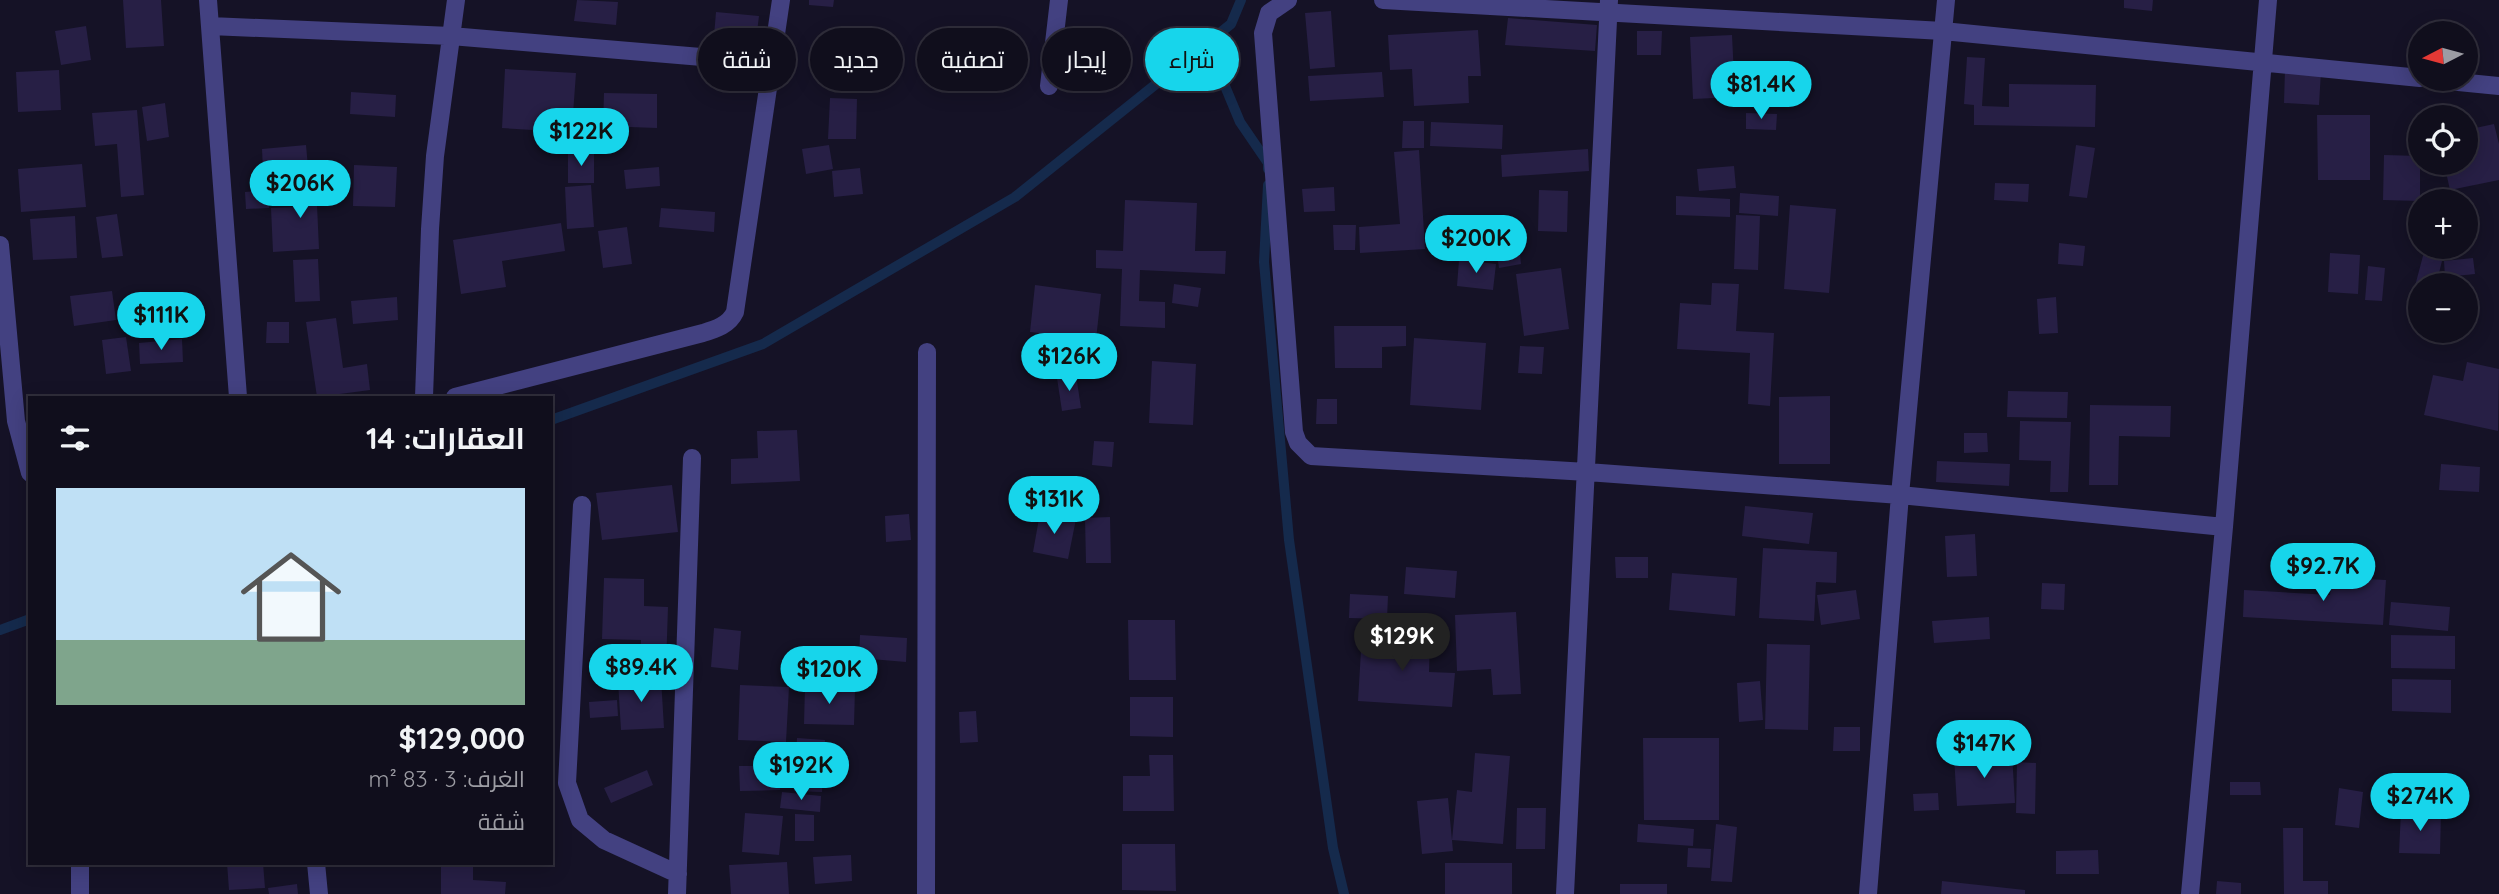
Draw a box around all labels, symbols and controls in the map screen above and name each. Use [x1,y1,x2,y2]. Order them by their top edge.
north arrow [2408,21,2478,91]
map controls [2408,21,2478,343]
chip: شقة [698,28,796,91]
chip: جديد [810,28,903,91]
chip: تصفية [917,28,1028,91]
chip: إيجار [1042,28,1131,91]
chip: شراء [1145,28,1239,91]
pin: $81.4K [1704,61,1818,121]
text: $81.4K [1727,69,1795,98]
button: locate [2408,105,2478,175]
pin: $122K [532,108,630,168]
text: $122K [549,116,613,145]
pin: $206K [251,160,349,220]
text: $206K [266,168,334,197]
button: + [2408,189,2478,259]
pin: $200K [1427,216,1525,275]
text: $200K [1441,223,1511,252]
button: − [2408,273,2478,343]
pin: $111K [112,292,210,352]
text: $111K [133,300,189,329]
pin: $126K [1020,334,1118,393]
text: $126K [1037,341,1101,370]
icon: filters [56,419,94,457]
text: العقارات: 14 [366,419,525,457]
pin: $131K [1005,476,1103,536]
text: $131K [1024,484,1084,513]
icon: home [228,534,354,660]
pin: $92.7K [2266,544,2380,603]
text: $92.7K [2286,551,2360,580]
pin: $129K [1353,614,1451,673]
text: $129K [1370,621,1434,650]
pin: $89.4K [584,644,698,704]
pin: $120K [780,646,878,706]
text: $89.4K [605,652,677,681]
text: $120K [797,654,861,683]
text: $129,000 [398,719,525,757]
pin: $147K [1935,720,2033,780]
text: $147K [1952,728,2016,757]
pin: $192K [752,742,850,802]
text: $192K [769,750,833,779]
text: الغرف: 3 · 83 m² [368,764,525,793]
pin: $274K [2371,774,2469,833]
text: $274K [2386,781,2454,810]
text: شقة [478,807,525,836]

